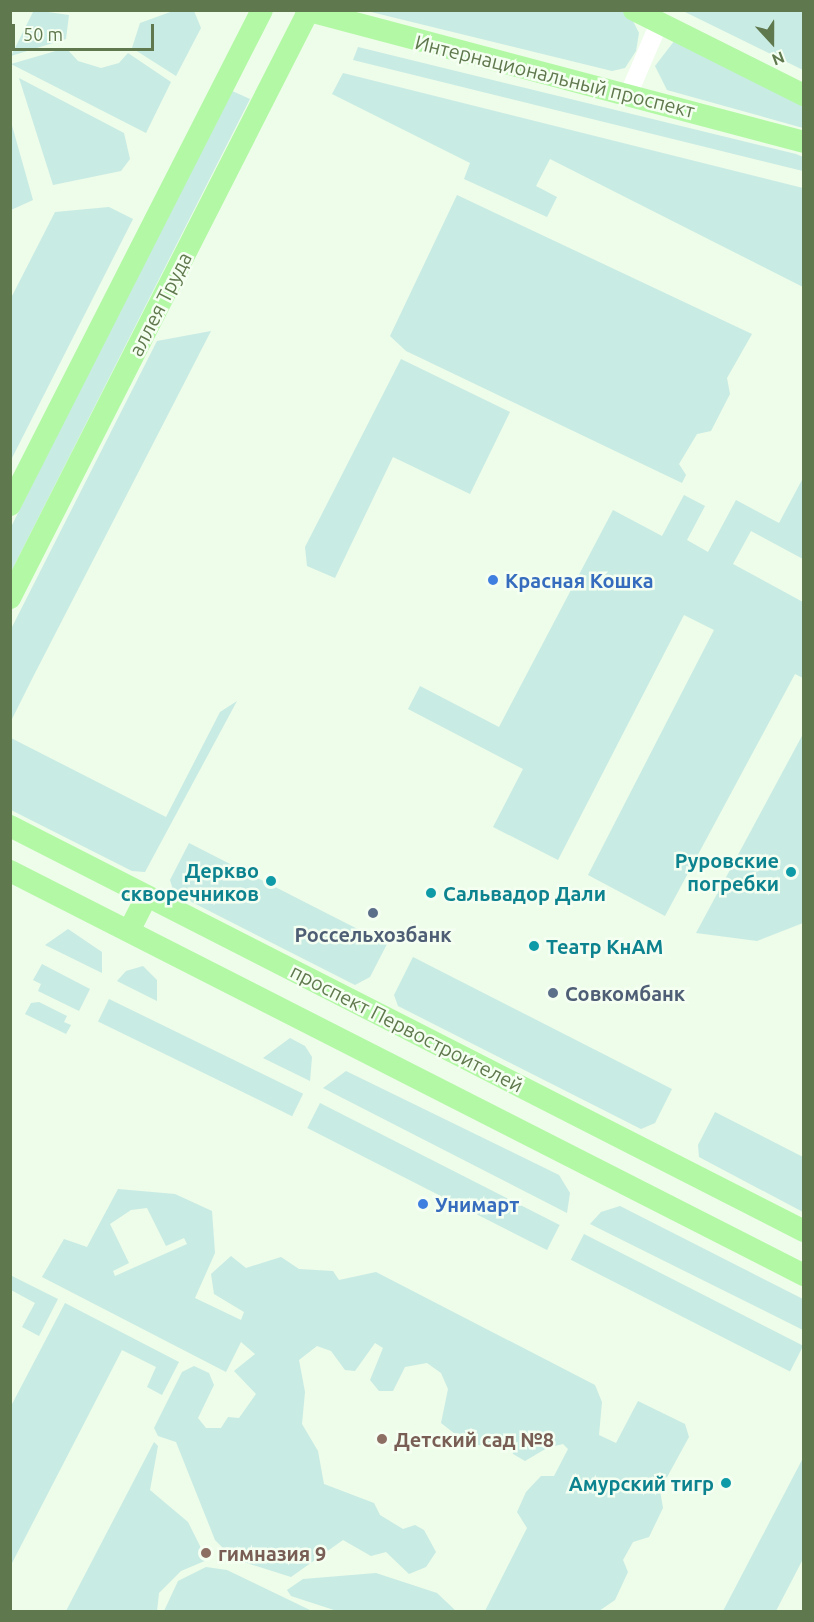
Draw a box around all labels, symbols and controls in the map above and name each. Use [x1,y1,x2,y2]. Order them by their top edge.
scale bar [15,12,158,50]
north arrow [742,12,802,72]
text: 50 m [23,24,63,44]
street label: Интернациональный проспект [413,30,697,122]
text: N [770,48,787,69]
street label: аллея Труда [123,248,197,360]
place label: Красная Кошка [505,568,654,592]
marker: Красная Кошка [486,573,500,587]
place label: Руровские погребки [675,849,779,896]
place label: Деркво скворечников [121,858,259,905]
marker: Руровские погребки [784,865,798,879]
marker: Деркво скворечников [264,874,278,888]
place label: Сальвадор Дали [443,881,606,905]
marker: Сальвадор Дали [424,886,438,900]
marker: Россельхозбанк [366,906,380,920]
place label: Россельхозбанк [294,922,452,946]
place label: Театр КнАМ [546,934,663,958]
marker: Театр КнАМ [527,939,541,953]
street label: проспект Первостроителей [287,959,527,1097]
place label: Совкомбанк [565,981,685,1005]
marker: Совкомбанк [546,986,560,1000]
place label: Унимарт [435,1192,519,1216]
marker: Унимарт [416,1197,430,1211]
place label: Детский сад №8 [394,1427,554,1451]
marker: Детский сад №8 [375,1432,389,1446]
place label: Амурский тигр [569,1471,714,1495]
marker: Амурский тигр [719,1476,733,1490]
place label: гимназия 9 [218,1541,326,1565]
marker: гимназия 9 [199,1546,213,1560]

